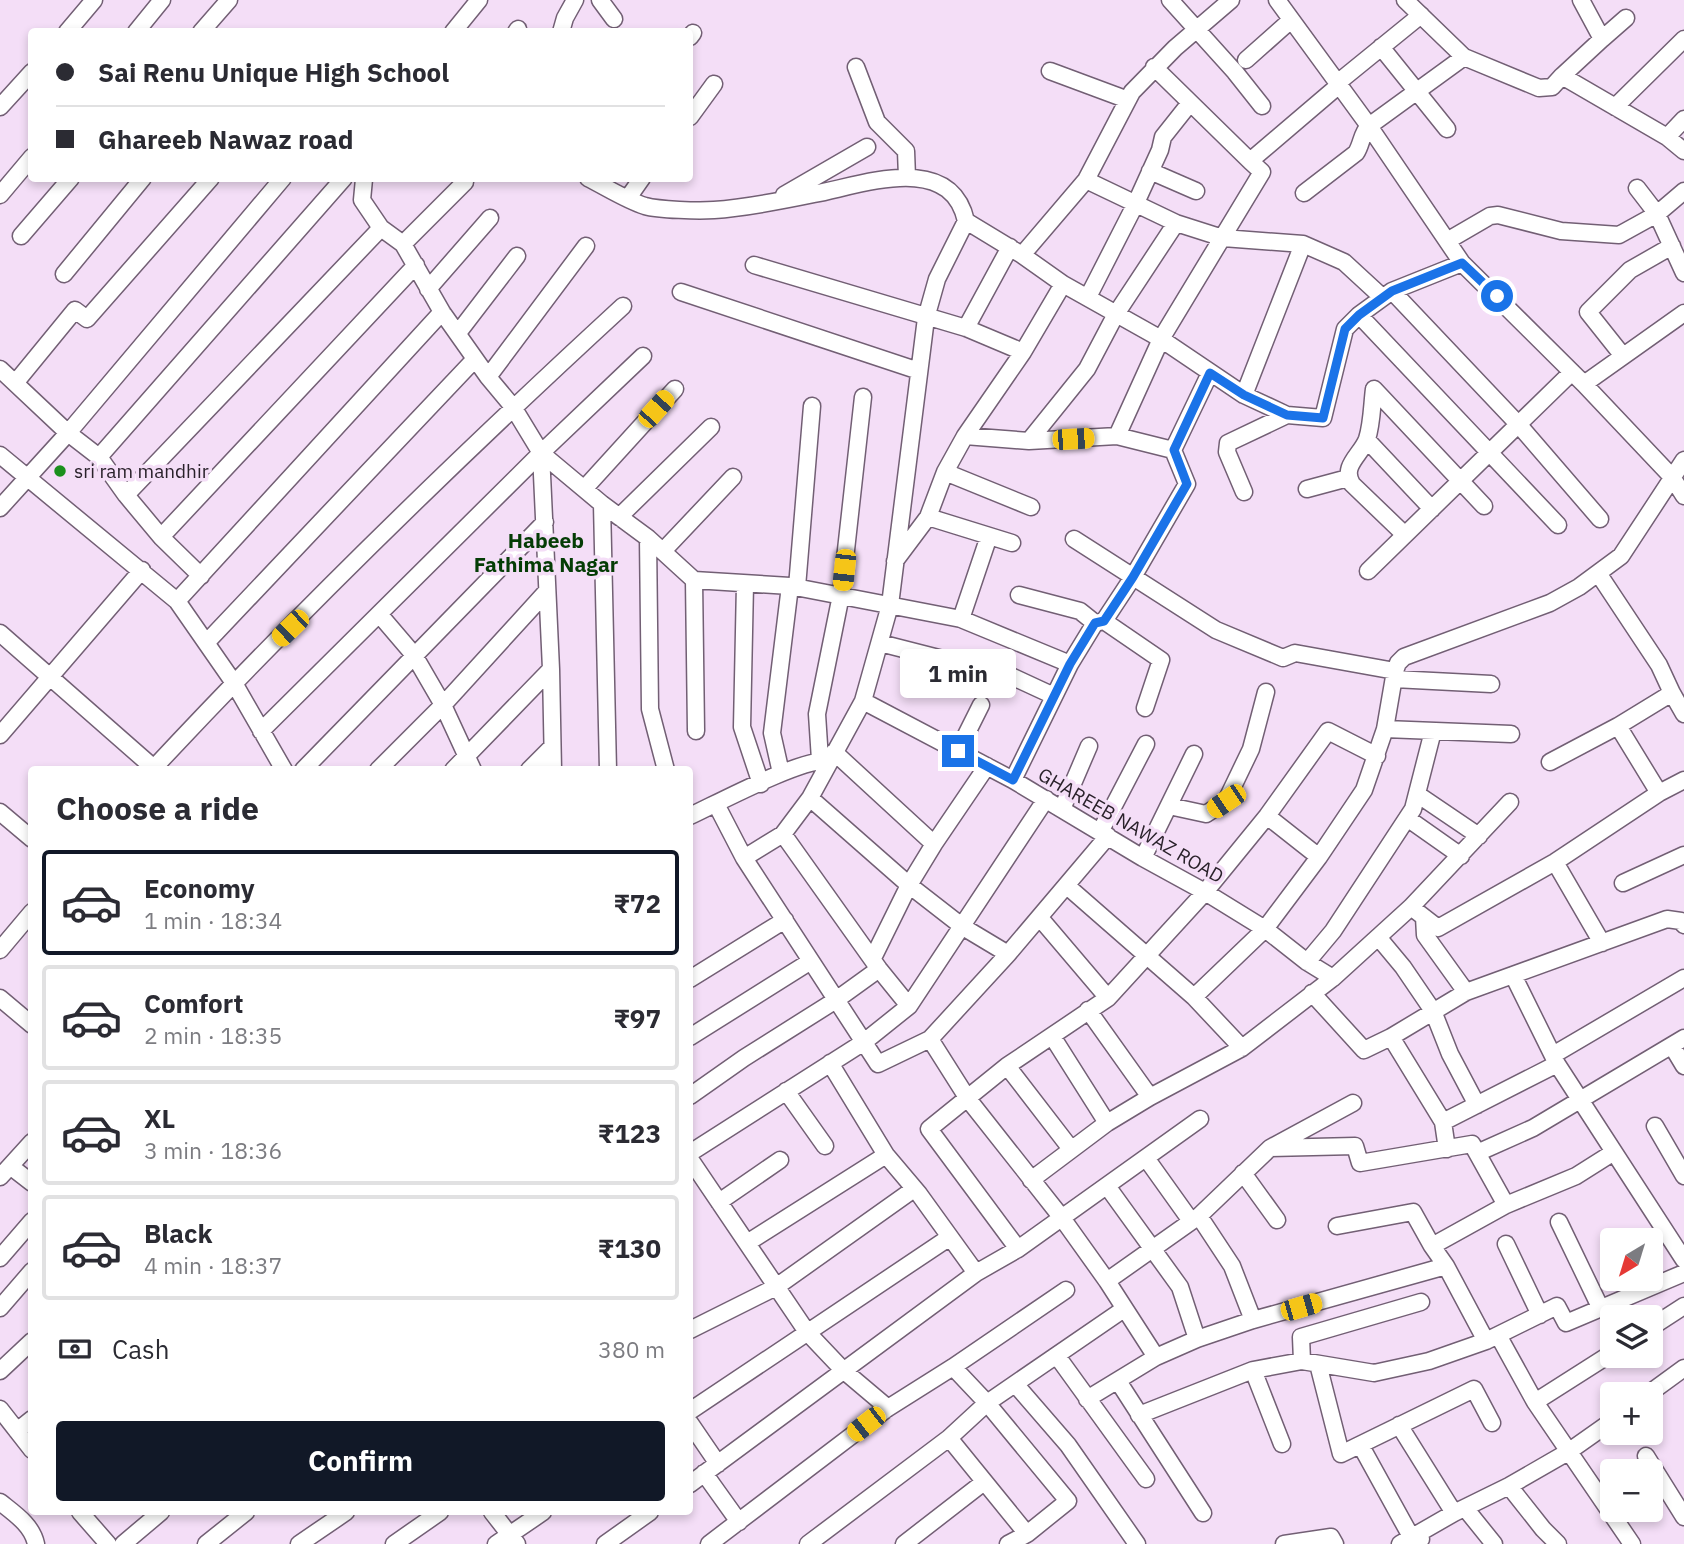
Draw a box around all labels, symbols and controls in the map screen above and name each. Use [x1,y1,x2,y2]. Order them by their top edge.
text: Sai Renu Unique High School [98,55,449,89]
text: Ghareeb Nawaz road [98,122,354,156]
route start [1481,280,1513,312]
car [635,386,678,432]
car [1052,427,1095,451]
place label: sri ram mandhir [74,459,209,483]
marker: sri ram mandhir [52,463,68,479]
district label: Habeeb Fathima Nagar [474,526,619,578]
car [832,548,857,592]
car [268,606,313,650]
callout: 1 min [900,650,1016,698]
text: 1 min [928,658,988,688]
route end [942,735,974,767]
street label: GHAREEB NAWAZ ROAD [1034,762,1228,888]
car [1203,781,1250,821]
text: Choose a ride [56,787,259,829]
icon: car [60,871,123,934]
text: Economy [144,871,255,905]
text: ₹72 [613,886,661,920]
text: 1 min · 18:34 [144,905,282,935]
icon: car [60,986,123,1049]
text: Comfort [144,986,243,1020]
text: ₹97 [613,1001,661,1035]
text: 2 min · 18:35 [144,1020,282,1050]
icon: car [60,1101,123,1164]
text: XL [144,1101,175,1135]
text: ₹123 [598,1116,661,1150]
text: 3 min · 18:36 [144,1135,282,1165]
icon: car [60,1216,123,1279]
text: Black [144,1216,212,1250]
north arrow [1600,1228,1662,1292]
map controls [1600,1228,1663,1522]
text: ₹130 [598,1231,661,1265]
text: 4 min · 18:37 [144,1250,282,1280]
car [1278,1291,1325,1323]
button: layers [1600,1305,1663,1368]
icon: cash [56,1330,94,1368]
text: Cash [112,1332,169,1366]
text: 380 m [598,1334,665,1364]
button: + [1600,1382,1663,1445]
car [843,1403,890,1445]
button: Confirm [56,1421,665,1501]
button: − [1600,1459,1663,1522]

